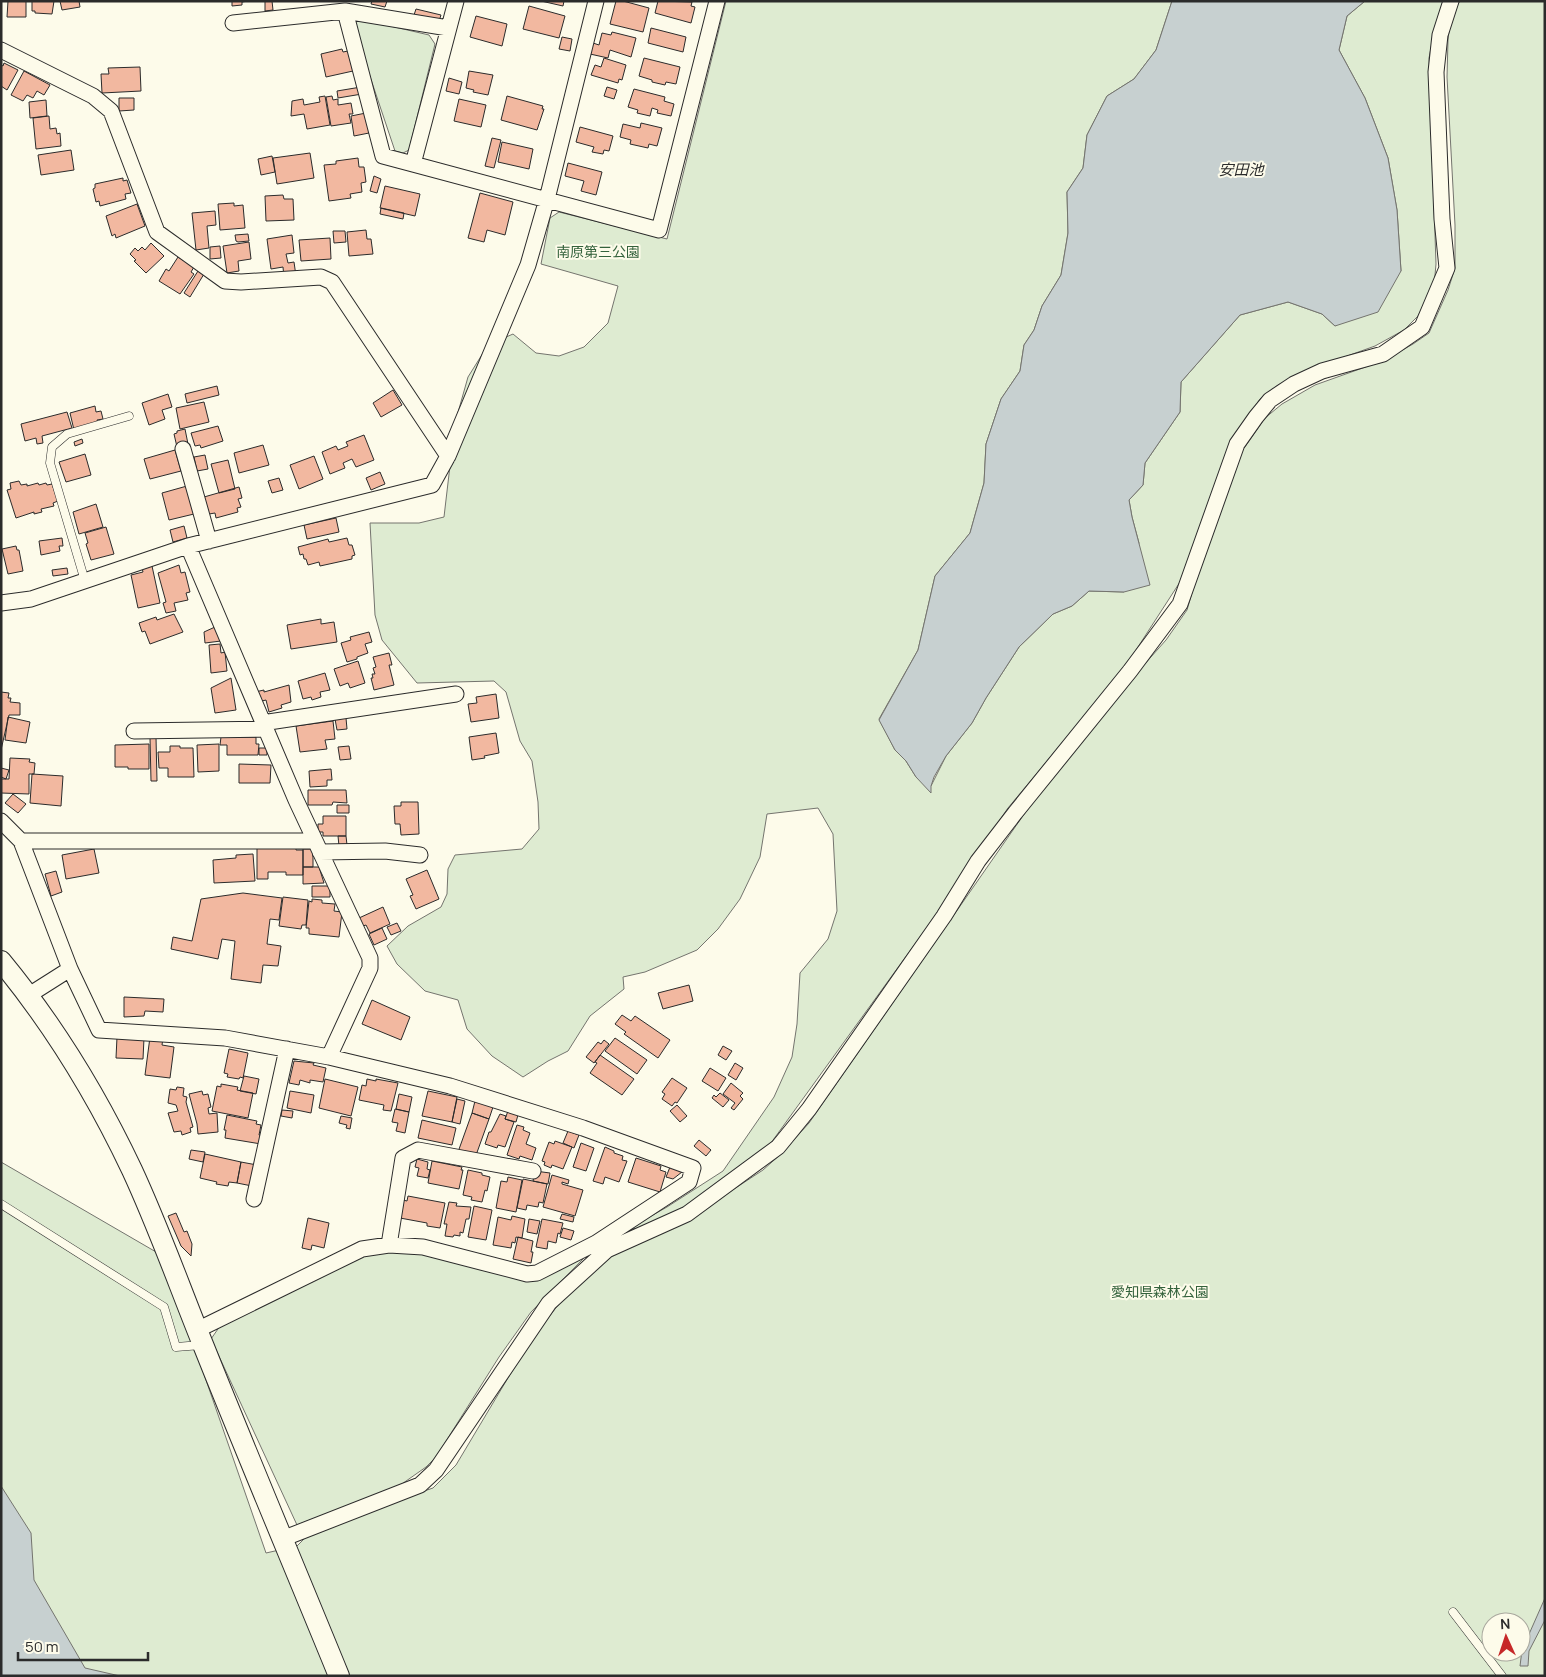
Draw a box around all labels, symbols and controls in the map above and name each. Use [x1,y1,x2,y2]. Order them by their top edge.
water label: 安田池 [1218,159,1265,180]
park label: 南原第三公園 [556,242,640,261]
park label: 愛知県森林公園 [1111,1282,1209,1301]
north arrow [1481,1612,1531,1662]
text: N [1500,1614,1511,1633]
scale bar [18,1630,148,1662]
text: 50 m [25,1636,59,1657]

